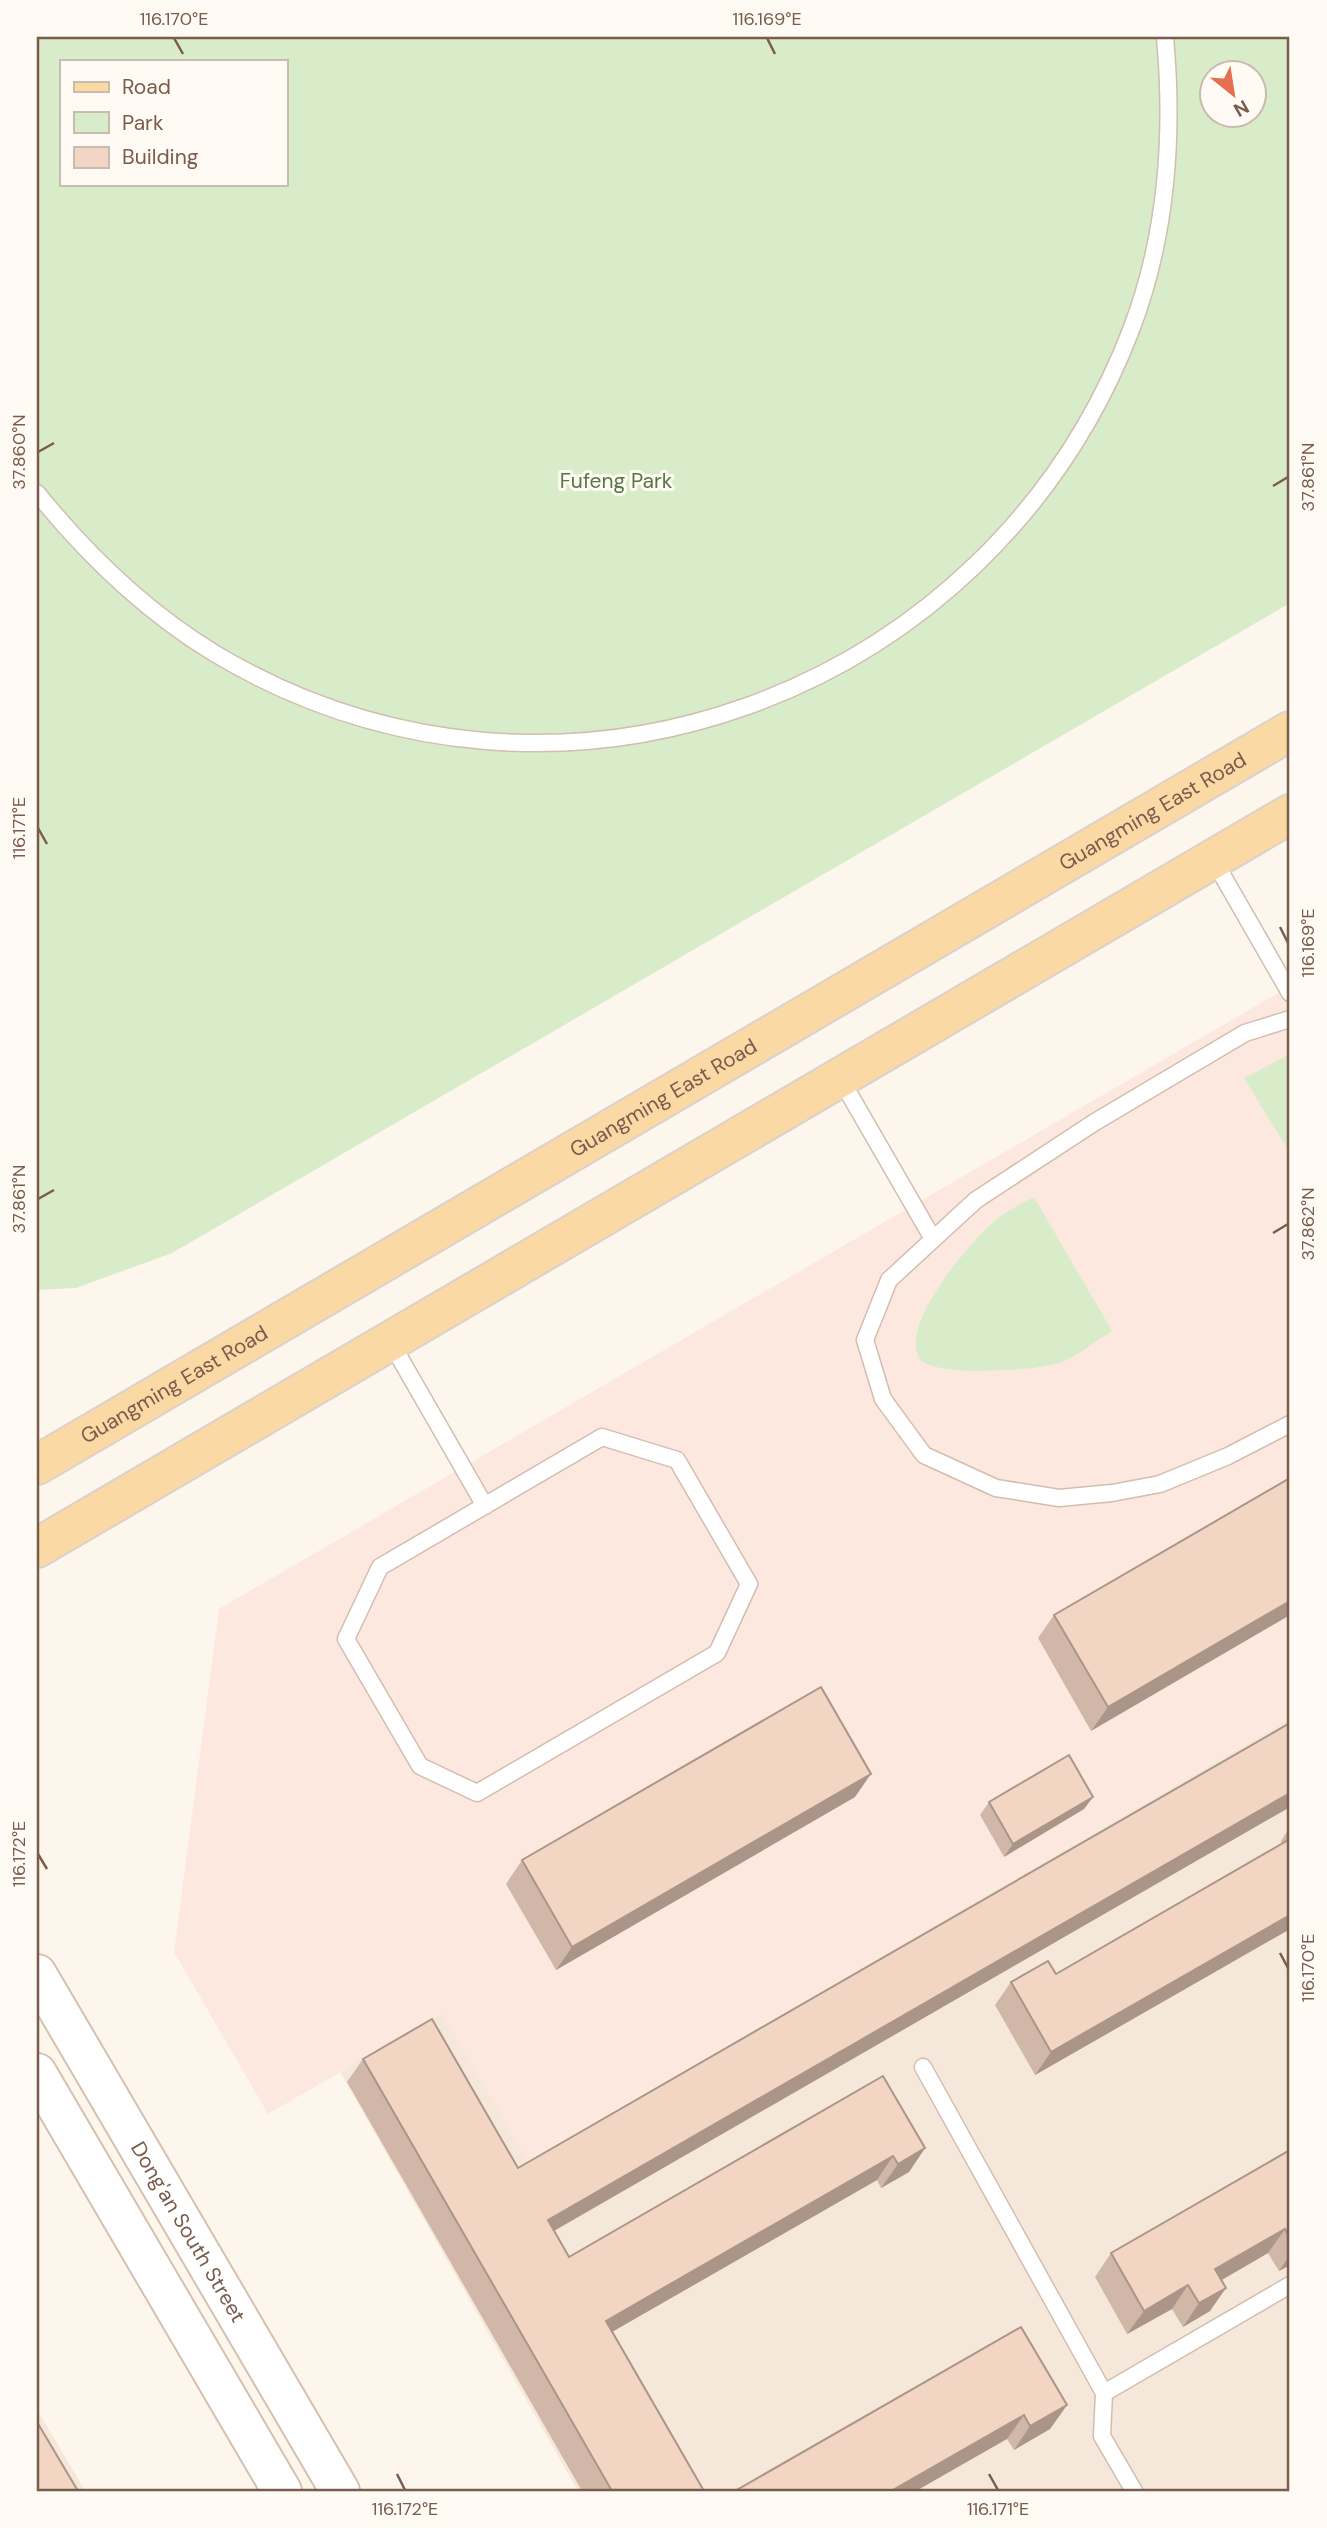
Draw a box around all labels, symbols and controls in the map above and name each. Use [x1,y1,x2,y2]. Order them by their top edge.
text: 116.170°E [140,7,208,31]
text: 116.169°E [732,7,802,31]
legend [60,60,287,186]
north arrow [1198,60,1268,130]
text: Road [122,73,171,101]
text: N [1229,94,1254,123]
text: Park [122,109,164,137]
text: Building [122,143,199,171]
text: 37.860°N [7,414,31,490]
text: 37.861°N [1296,443,1320,511]
park label: Fufeng Park [560,467,673,495]
street label: Guangming East Road [1054,746,1251,877]
text: 116.171°E [7,797,31,859]
text: 116.169°E [1296,908,1320,978]
street label: Guangming East Road [565,1032,762,1164]
text: 37.861°N [7,1165,31,1233]
text: 37.862°N [1296,1187,1320,1261]
street label: Guangming East Road [75,1319,273,1450]
text: 116.172°E [7,1821,31,1887]
text: 116.170°E [1296,1934,1320,2002]
street label: Dong'an South Street [124,2136,252,2328]
text: 116.172°E [372,2497,438,2521]
text: 116.171°E [967,2497,1029,2521]

